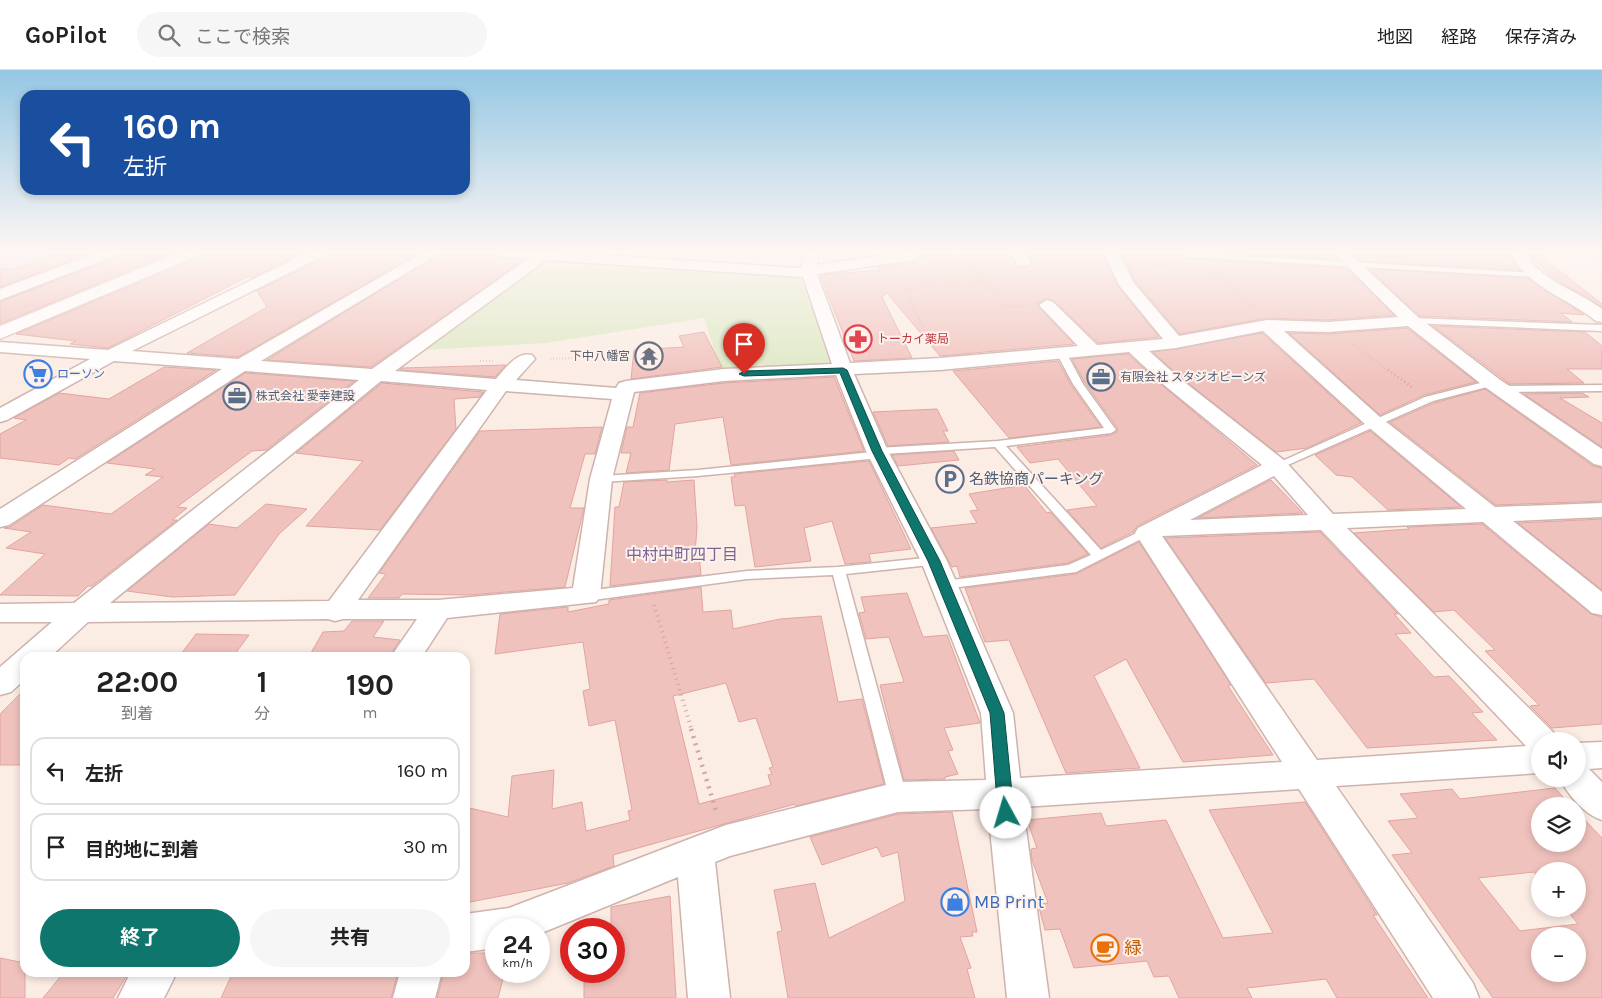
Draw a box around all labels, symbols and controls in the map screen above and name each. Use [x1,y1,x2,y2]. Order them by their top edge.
search box [137,12,487,57]
text: GoPilot [25,21,107,49]
icon: search [155,21,183,49]
text: ここで検索 [195,26,290,48]
text: 地図 [1377,26,1413,48]
text: 経路 [1441,26,1477,48]
text: 保存済み [1505,26,1577,48]
text: 160 m [123,106,221,147]
icon: left [40,110,105,175]
text: 左折 [123,154,167,180]
pin [723,323,765,374]
pharmacy icon: トーカイ薬局 [843,324,873,354]
icon: arrive [730,330,758,358]
place label: トーカイ薬局 [877,332,949,346]
temple icon: 下中八幡宮 [634,341,664,371]
place label: 下中八幡宮 [570,349,630,363]
supermarket icon: ローソン [23,359,53,389]
office icon: 有限会社 スタジオビーンズ [1086,362,1116,392]
place label: ローソン [57,367,105,381]
place label: 有限会社 スタジオビーンズ [1120,370,1266,384]
office icon: 株式会社 愛幸建設 [222,381,252,411]
place label: 株式会社 愛幸建設 [256,389,355,403]
parking icon: 名鉄協商パーキング [935,464,965,494]
place label: 名鉄協商パーキング [969,470,1104,488]
district label: 中村中町四丁目 [626,545,738,564]
text: 22:00 [96,664,178,700]
text: 1 [257,664,268,700]
text: 190 [346,667,394,703]
text: m [363,703,378,722]
text: 到着 [121,704,153,723]
text: 分 [254,704,270,723]
map controls [1531,732,1586,982]
button: sound [1531,732,1586,787]
icon: left [42,757,70,785]
text: 160 m [397,760,448,782]
text: 左折 [85,763,123,785]
position arrow [979,786,1031,838]
button: layers [1531,797,1586,852]
icon: arrive [42,833,70,861]
text: 30 m [403,836,448,858]
text: 目的地に到着 [85,839,199,861]
button: + [1531,862,1586,917]
shop icon: MB Print [940,887,970,917]
place label: MB Print [974,891,1044,913]
button: 終了 [40,909,240,967]
button: 共有 [250,909,450,967]
speed limit sign: 30 [560,918,625,983]
button: − [1531,927,1586,982]
text: 24 [502,930,533,959]
cafe icon: 緑 [1090,933,1120,963]
place label: 緑 [1124,937,1142,959]
text: km/h [502,956,533,970]

